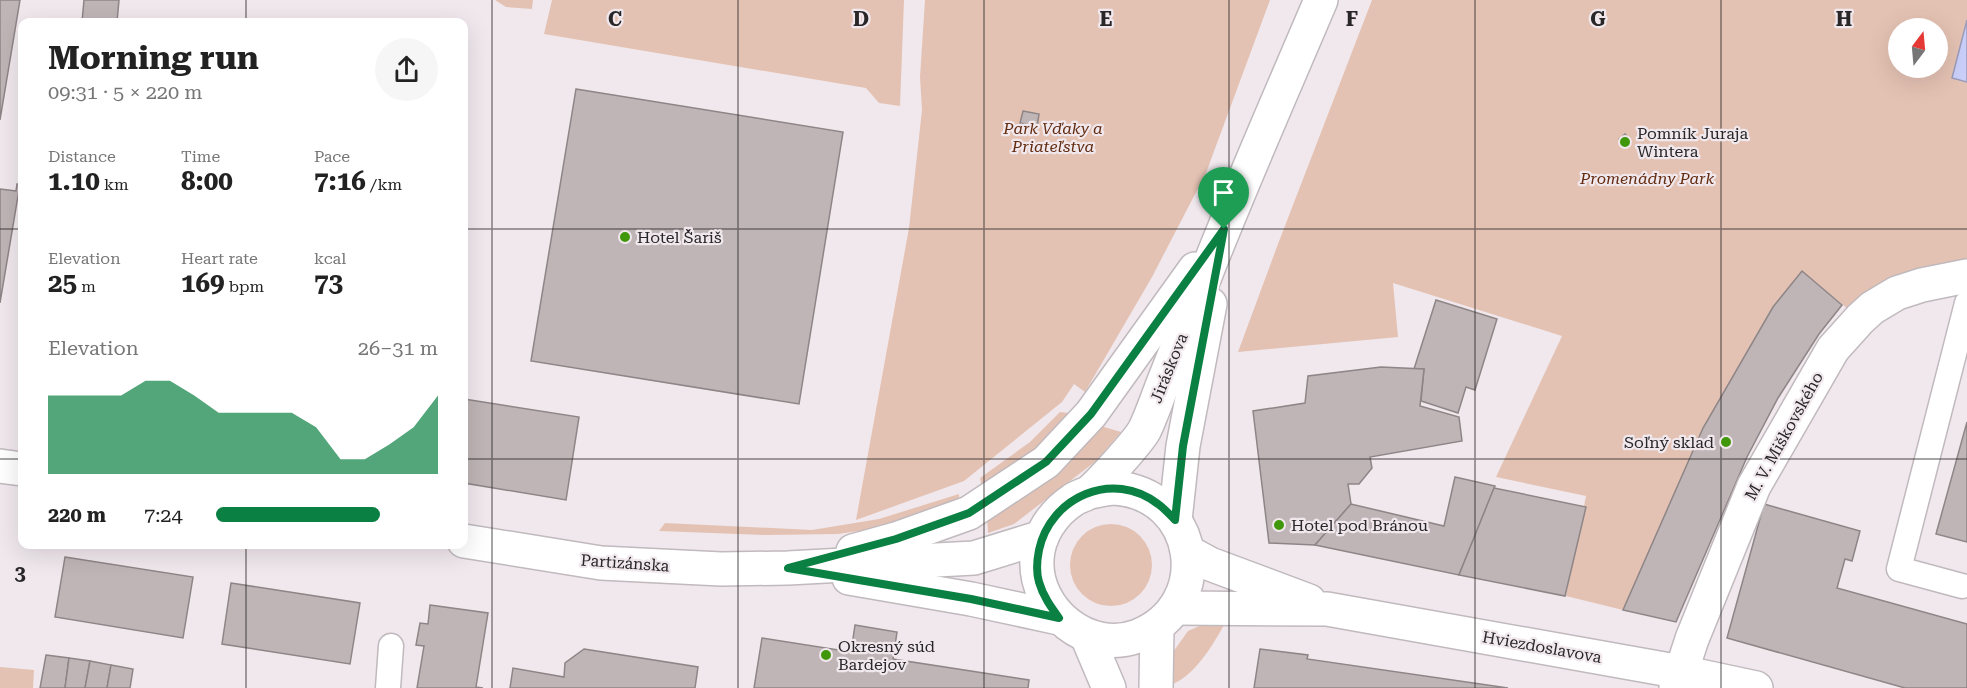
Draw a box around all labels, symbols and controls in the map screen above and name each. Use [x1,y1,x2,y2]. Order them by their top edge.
text: C [608,7,622,31]
text: D [853,7,869,31]
text: E [1100,7,1113,31]
text: F [1346,7,1358,31]
text: G [1590,7,1606,31]
text: H [1836,7,1852,31]
north arrow [1888,18,1948,78]
map controls [1888,18,1948,78]
text: Morning run [48,38,259,77]
button: share [375,38,438,101]
text: 09:31 · 5 × 220 m [48,80,203,104]
park label: Park Vďaky a Priateľstva [1002,119,1103,156]
place label: Pomník Juraja Wintera [1637,124,1749,161]
marker: Pomník Juraja Wintera [1618,135,1632,149]
text: Distance [48,147,116,166]
text: Time [181,147,220,166]
text: Pace [314,147,350,166]
text: 1.10 [48,166,100,196]
text: 8:00 [181,166,233,196]
text: 7:16 [314,166,366,196]
pin [1198,167,1249,229]
park label: Promenádny Park [1579,169,1714,188]
text: km [100,175,129,194]
text: /km [366,175,402,194]
icon: arrive [1207,176,1240,209]
place label: Hotel Šariš [637,228,722,247]
marker: Hotel Šariš [618,230,632,244]
text: Elevation [48,249,121,268]
text: Heart rate [181,249,258,268]
text: kcal [314,249,346,268]
text: 25 [48,268,77,298]
text: 169 [181,268,225,298]
text: 73 [314,268,343,298]
text: m [77,277,96,296]
text: bpm [225,277,264,296]
street label: Jiráskova [1146,330,1192,406]
text: Elevation [48,336,139,360]
text: 26–31 m [358,336,438,360]
street label: M. V. Miškovského [1741,368,1827,503]
place label: Soľný sklad [1624,433,1714,452]
marker: Soľný sklad [1719,435,1733,449]
text: 220 m [48,503,106,527]
text: 7:24 [144,503,183,527]
place label: Hotel pod Bránou [1291,516,1428,535]
marker: Hotel pod Bránou [1272,518,1286,532]
street label: Partizánska [580,550,670,576]
text: 3 [14,561,26,585]
street label: Hviezdoslavova [1481,627,1603,667]
place label: Okresný súd Bardejov [838,637,935,674]
marker: Okresný súd Bardejov [819,648,833,662]

